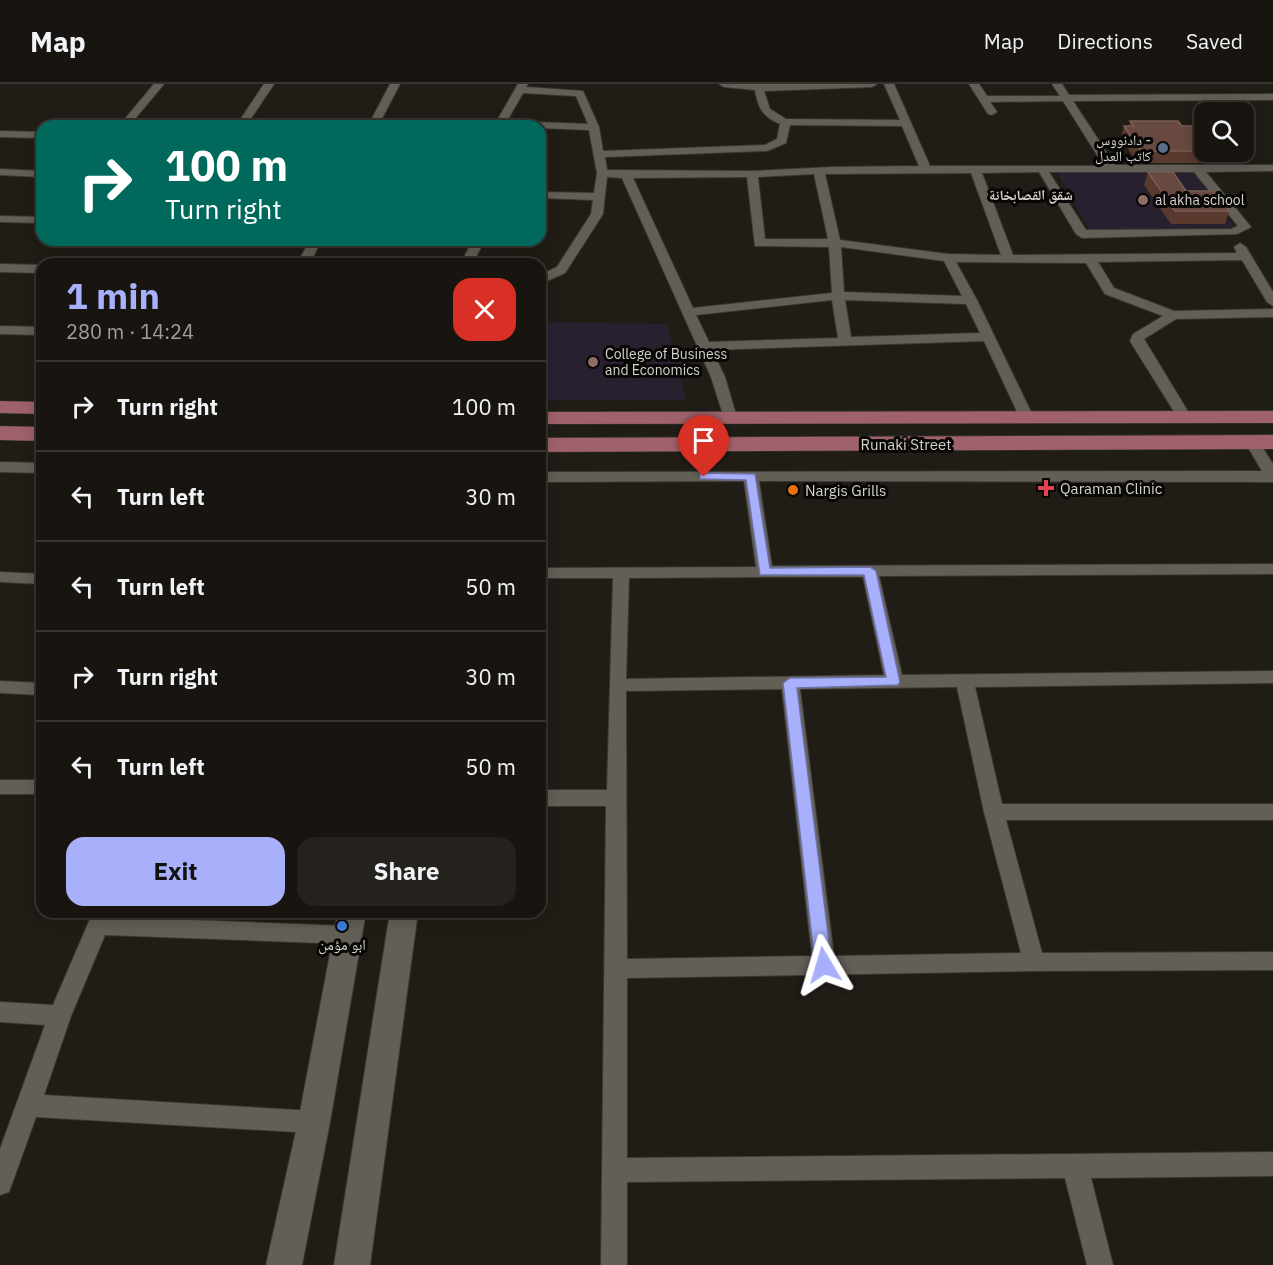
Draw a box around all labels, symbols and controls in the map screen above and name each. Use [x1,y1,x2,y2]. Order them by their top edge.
text: Map [30,23,86,60]
text: Map [984,27,1024,55]
text: Directions [1057,27,1153,55]
text: Saved [1186,27,1243,55]
map controls [1194,102,1254,162]
button: search [1194,102,1254,162]
place label: دادنووس - کاتب العدل [1095,131,1151,165]
text: 100 m [165,138,288,193]
marker: دادنووس - کاتب العدل [1156,141,1170,155]
icon: right [66,144,144,222]
district label: شقق القصابخانة [989,186,1073,204]
text: Turn right [165,191,282,226]
place label: al akha school [1155,191,1245,209]
marker: al akha school [1136,193,1150,207]
text: 1 min [66,272,160,319]
button: close [453,278,516,341]
text: 280 m · 14:24 [66,318,194,345]
place label: College of Business and Economics [605,345,727,379]
marker: College of Business and Economics [586,355,600,369]
icon: right [66,390,99,423]
text: Turn right [117,392,218,421]
text: 100 m [452,392,516,421]
pin [678,415,729,477]
icon: arrive [687,424,720,457]
street label: Runaki Street [861,435,952,454]
marker: Qaraman Clinic [1037,479,1055,497]
place label: Qaraman Clinic [1060,479,1163,498]
icon: left [66,480,99,513]
place label: Nargis Grills [805,481,886,500]
text: Turn left [117,482,205,511]
text: 30 m [465,482,516,511]
marker: Nargis Grills [786,483,800,497]
icon: left [66,570,99,603]
text: Turn left [117,572,205,601]
text: 50 m [465,572,516,601]
icon: right [66,660,99,693]
text: Turn right [117,662,218,691]
text: 30 m [465,662,516,691]
icon: left [66,750,99,783]
text: Turn left [117,752,205,781]
text: 50 m [465,752,516,781]
button: Exit [66,837,285,906]
button: Share [297,837,516,906]
marker: ابو مؤمن [335,919,349,933]
position arrow [792,933,856,997]
place label: ابو مؤمن [318,935,366,955]

